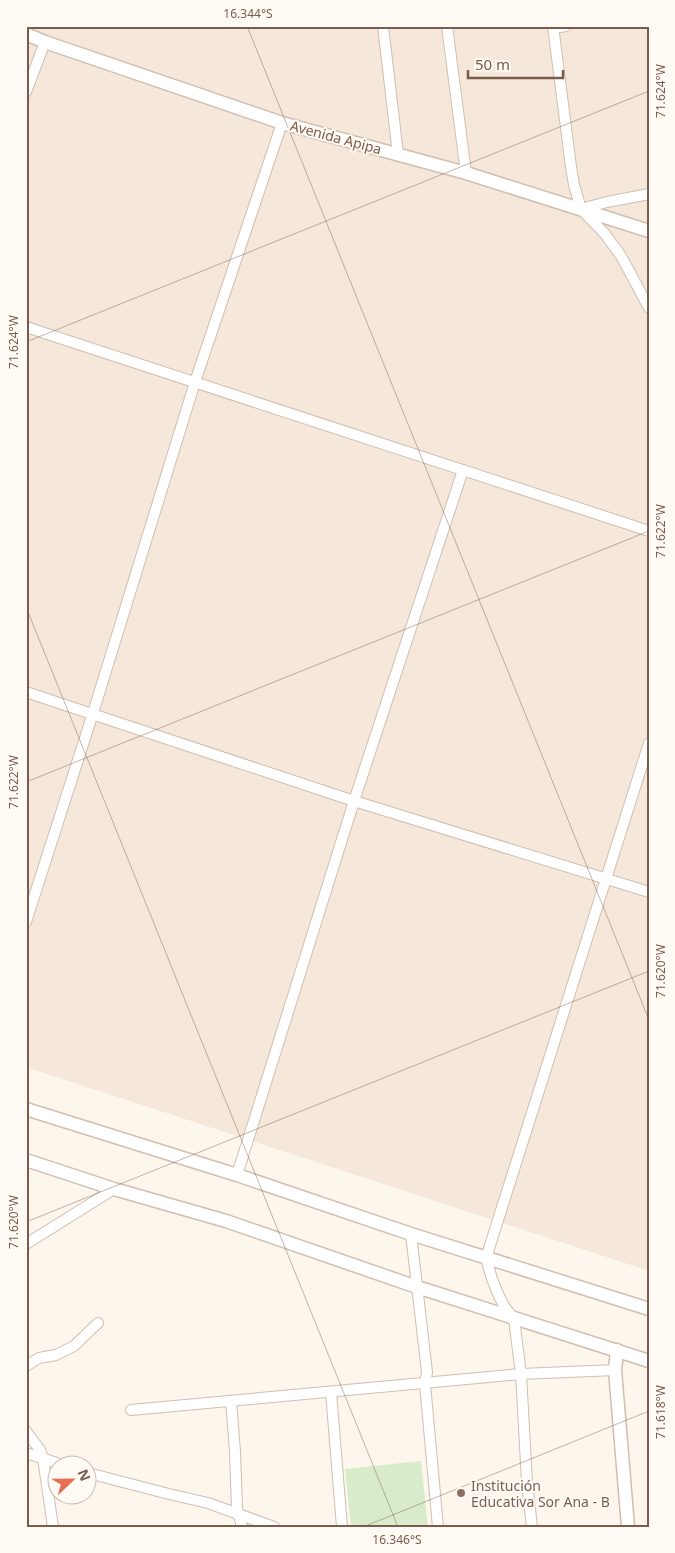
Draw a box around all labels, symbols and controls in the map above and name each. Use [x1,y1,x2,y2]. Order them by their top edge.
text: 16.344°S [223,5,273,22]
scale bar [468,48,562,80]
text: 50 m [475,54,510,74]
text: 71.624°W [652,64,669,118]
street label: Avenida Apipa [288,116,384,158]
text: 71.624°W [5,315,22,369]
text: 71.622°W [652,504,669,558]
text: 71.622°W [5,755,22,809]
text: 71.620°W [652,944,669,998]
text: 71.620°W [5,1195,22,1249]
text: 71.618°W [652,1385,669,1439]
north arrow [48,1456,98,1506]
text: N [74,1466,95,1484]
place label: Institución Educativa Sor Ana - B [471,1476,610,1511]
marker: Institución Educativa Sor Ana - B [455,1487,467,1499]
text: 16.346°S [372,1531,422,1548]

